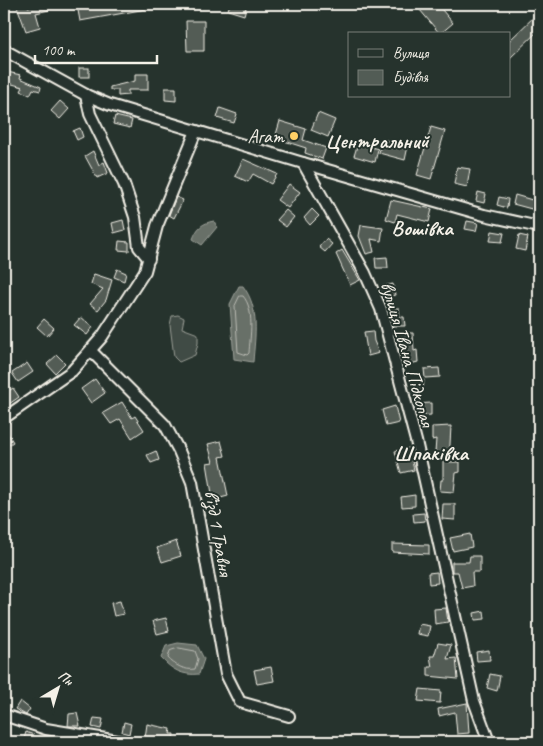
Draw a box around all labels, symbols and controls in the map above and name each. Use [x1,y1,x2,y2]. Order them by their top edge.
scale bar [35,32,158,64]
legend [348,32,510,98]
text: 100 m [42,41,76,60]
text: Вулиця [393,44,430,63]
text: Будівля [393,68,428,87]
place label: Агат [247,124,286,149]
district label: Центральний [325,128,431,154]
marker: Агат [288,130,300,142]
district label: Вошівка [391,215,454,241]
street label: вулиця Івана Підкопая [375,279,441,432]
district label: Шпаківка [394,440,470,466]
street label: в’їзд 1 Травня [198,488,239,580]
north arrow [32,664,82,714]
text: Пн [55,667,77,690]

